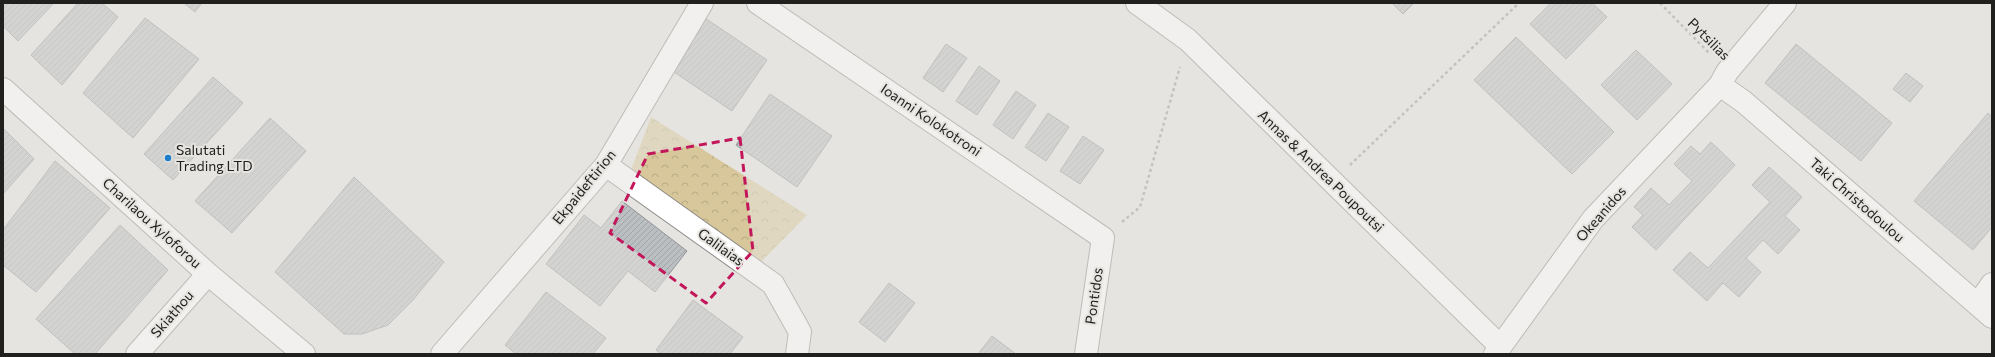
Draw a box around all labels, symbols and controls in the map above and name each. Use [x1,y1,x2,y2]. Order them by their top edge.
street label: Pytsilias [1685,14,1734,63]
street label: Ioanni Kolokotroni [878,80,985,160]
street label: Annas & Andrea Poupoutsi [1255,106,1388,235]
place label: Salutati Trading LTD [176,141,253,174]
street label: Ekpaideftirion [548,146,619,227]
marker: Salutati Trading LTD [163,153,173,163]
street label: Taki Christodoulou [1806,154,1908,245]
street label: Charilaou Xyloforou [99,174,205,271]
street label: Okeanidos [1572,183,1629,245]
street label: Galilaias [695,224,748,269]
street label: Pontidos [1081,267,1106,325]
street label: Skiathou [147,287,197,341]

